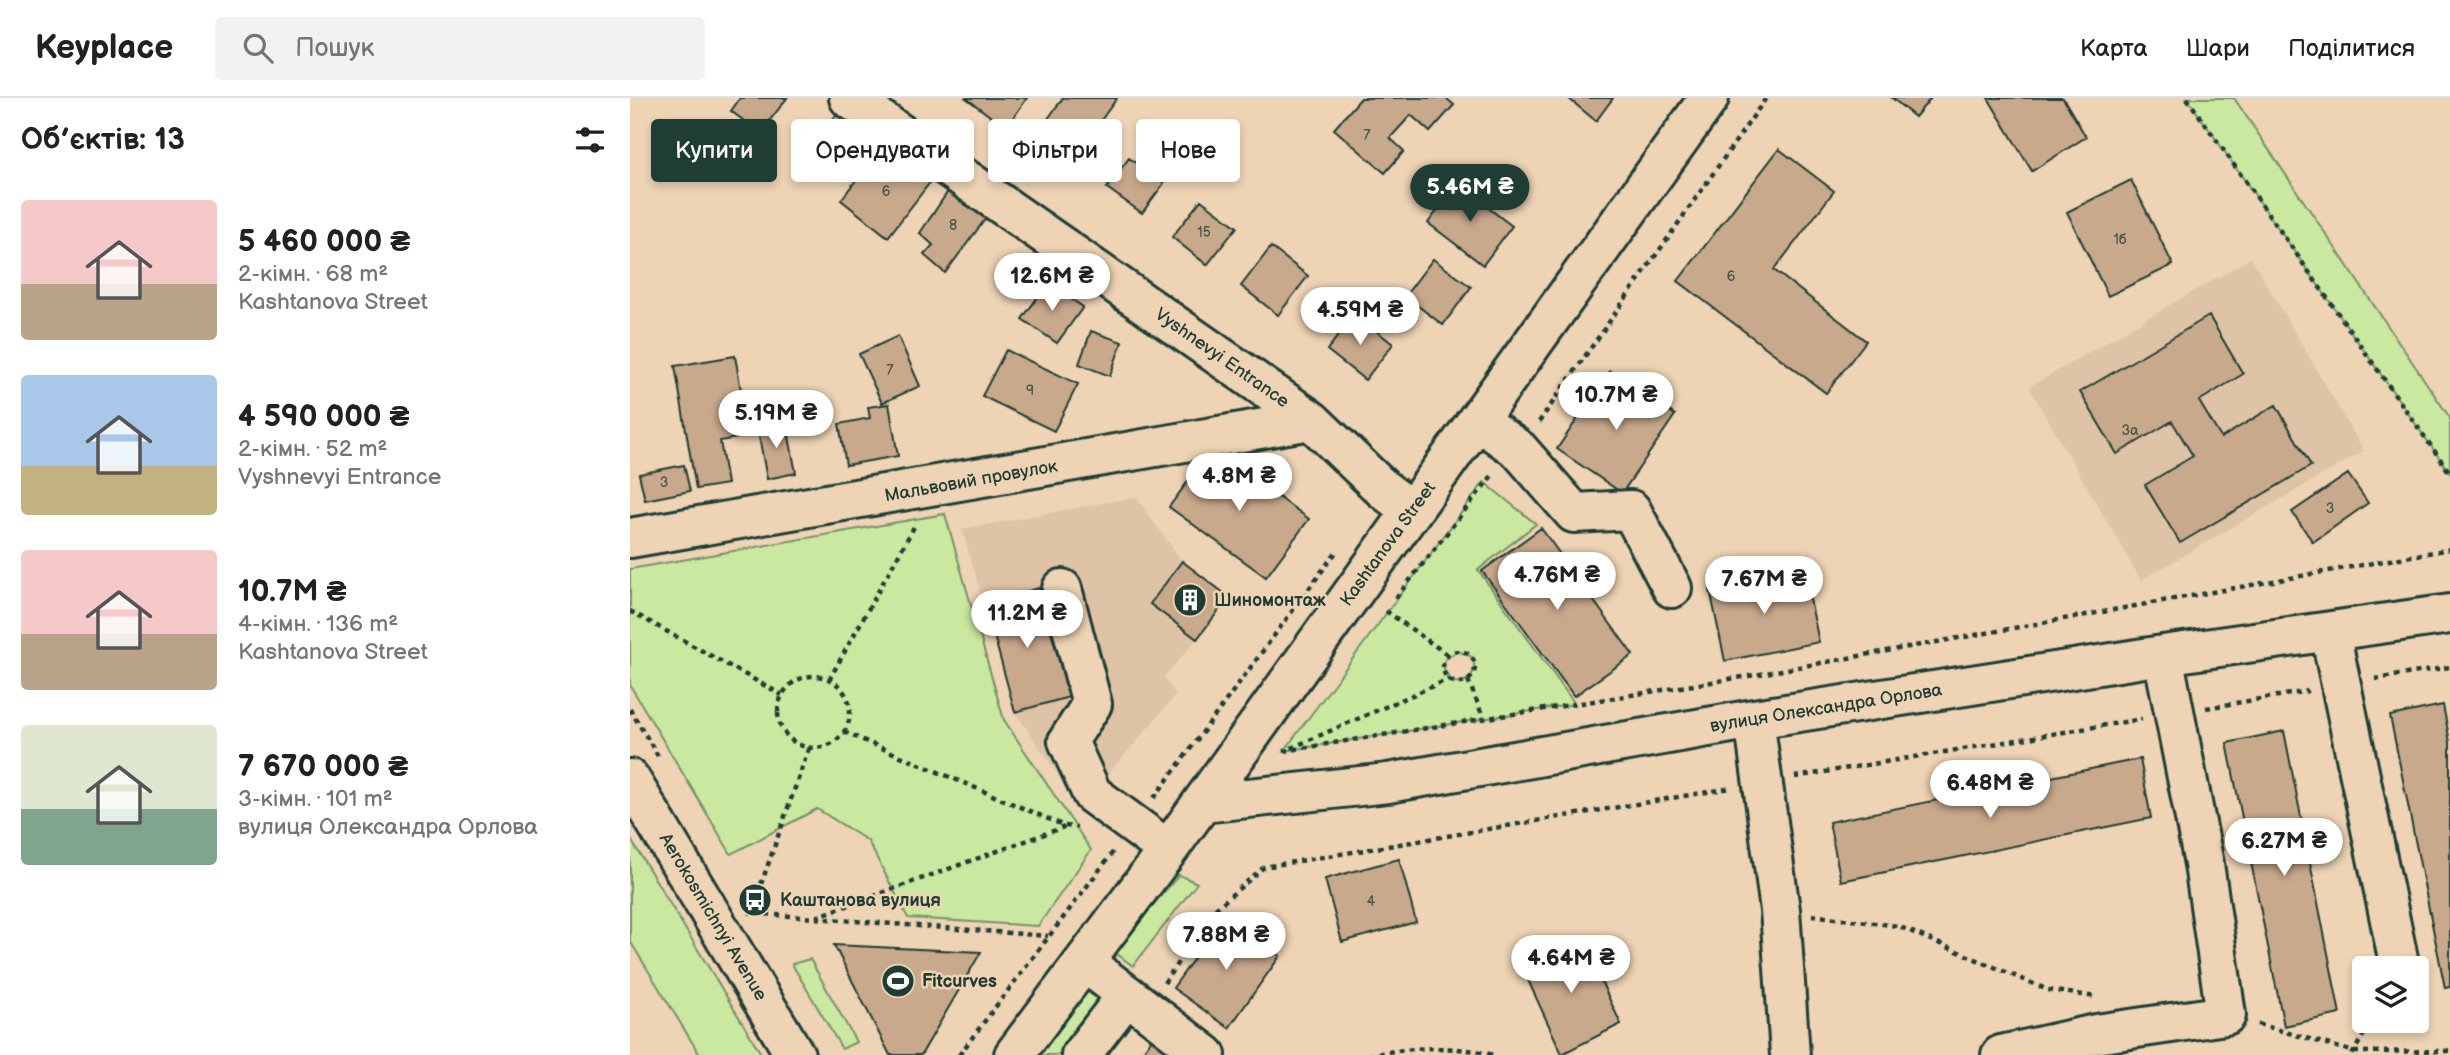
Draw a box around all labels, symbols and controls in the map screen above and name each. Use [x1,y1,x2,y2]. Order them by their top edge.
search box [215,17,705,80]
text: Keyplace [35,28,173,68]
icon: search [239,29,277,67]
text: Пошук [295,33,374,64]
text: Карта [2080,34,2148,63]
text: Шари [2186,34,2250,63]
text: Поділитися [2288,34,2415,63]
chip: Купити [651,119,777,182]
chip: Орендувати [791,119,974,182]
chip: Фільтри [988,119,1122,182]
chip: Нове [1136,119,1240,182]
icon: filters [571,121,609,159]
text: Об’єктів: 13 [21,122,185,158]
house number: 7 [1364,127,1371,144]
pin: 5.46M ₴ [1405,164,1535,224]
text: 5.46M ₴ [1426,173,1514,201]
house number: 6 [882,183,891,200]
house number: 8 [949,217,957,234]
text: 5 460 000 ₴ [238,224,410,260]
house number: 15 [1197,224,1211,241]
icon: home [77,228,161,312]
house number: 1б [2113,231,2127,248]
pin: 12.6M ₴ [987,254,1117,313]
text: 2-кімн. · 68 m² [238,260,388,288]
text: 12.6M ₴ [1010,262,1094,290]
house number: 6 [1727,268,1736,285]
text: Kashtanova Street [238,288,428,316]
pin: 4.59M ₴ [1295,288,1425,347]
text: 4.59M ₴ [1317,296,1403,324]
street label: Vyshnevyi Entrance [1151,304,1294,412]
house number: 7 [887,362,894,379]
pin: 10.7M ₴ [1551,372,1681,432]
text: 10.7M ₴ [1574,381,1658,409]
house number: 9 [1026,382,1034,399]
pin: 5.19M ₴ [711,390,841,450]
text: 4 590 000 ₴ [238,399,410,435]
text: 5.19M ₴ [735,399,817,427]
icon: home [77,403,161,487]
house number: 3а [2122,422,2139,439]
text: 2-кімн. · 52 m² [238,435,387,463]
pin: 4.8M ₴ [1182,454,1296,513]
street label: Мальвовий провулок [883,455,1059,507]
text: 4.8M ₴ [1202,462,1276,490]
text: Vyshnevyi Entrance [238,463,441,491]
house number: 3 [660,474,668,491]
street label: Kashtanova Street [1336,477,1440,610]
house number: 3 [2326,500,2334,517]
pin: 4.76M ₴ [1492,552,1622,612]
pin: 7.67M ₴ [1699,556,1829,616]
text: 4.76M ₴ [1514,561,1600,589]
text: 7.67M ₴ [1721,565,1807,593]
text: 10.7M ₴ [238,574,346,610]
icon: home [77,578,161,662]
building icon: Шиномонтаж [1171,581,1209,619]
pin: 11.2M ₴ [962,590,1092,650]
place label: Шиномонтаж [1214,590,1326,611]
text: 11.2M ₴ [987,599,1067,627]
text: 4-кімн. · 136 m² [238,610,398,638]
text: Kashtanova Street [238,638,428,666]
street label: вулиця Олександра Орлова [1708,679,1944,737]
text: 7 670 000 ₴ [238,749,408,785]
icon: home [77,753,161,837]
pin: 6.48M ₴ [1925,760,2055,820]
text: 6.48M ₴ [1946,769,2034,797]
text: 3-кімн. · 101 m² [238,785,393,813]
text: вулиця Олександра Орлова [238,813,538,841]
pin: 6.27M ₴ [2219,818,2349,878]
text: 6.27M ₴ [2241,827,2327,855]
street label: Aerokosmichnyi Avenue [655,829,772,1005]
bus stop icon: Каштанова вулиця [736,881,774,919]
place label: Каштанова вулиця [780,890,941,911]
house number: 4 [1367,893,1376,910]
pin: 7.88M ₴ [1161,912,1291,972]
text: 7.88M ₴ [1183,921,1269,949]
pin: 4.64M ₴ [1506,936,1636,995]
text: 4.64M ₴ [1527,944,1615,972]
map controls [2352,956,2429,1033]
button: layers [2352,956,2429,1033]
sports icon: Fitcurves [879,962,917,1000]
place label: Fitcurves [922,971,997,992]

